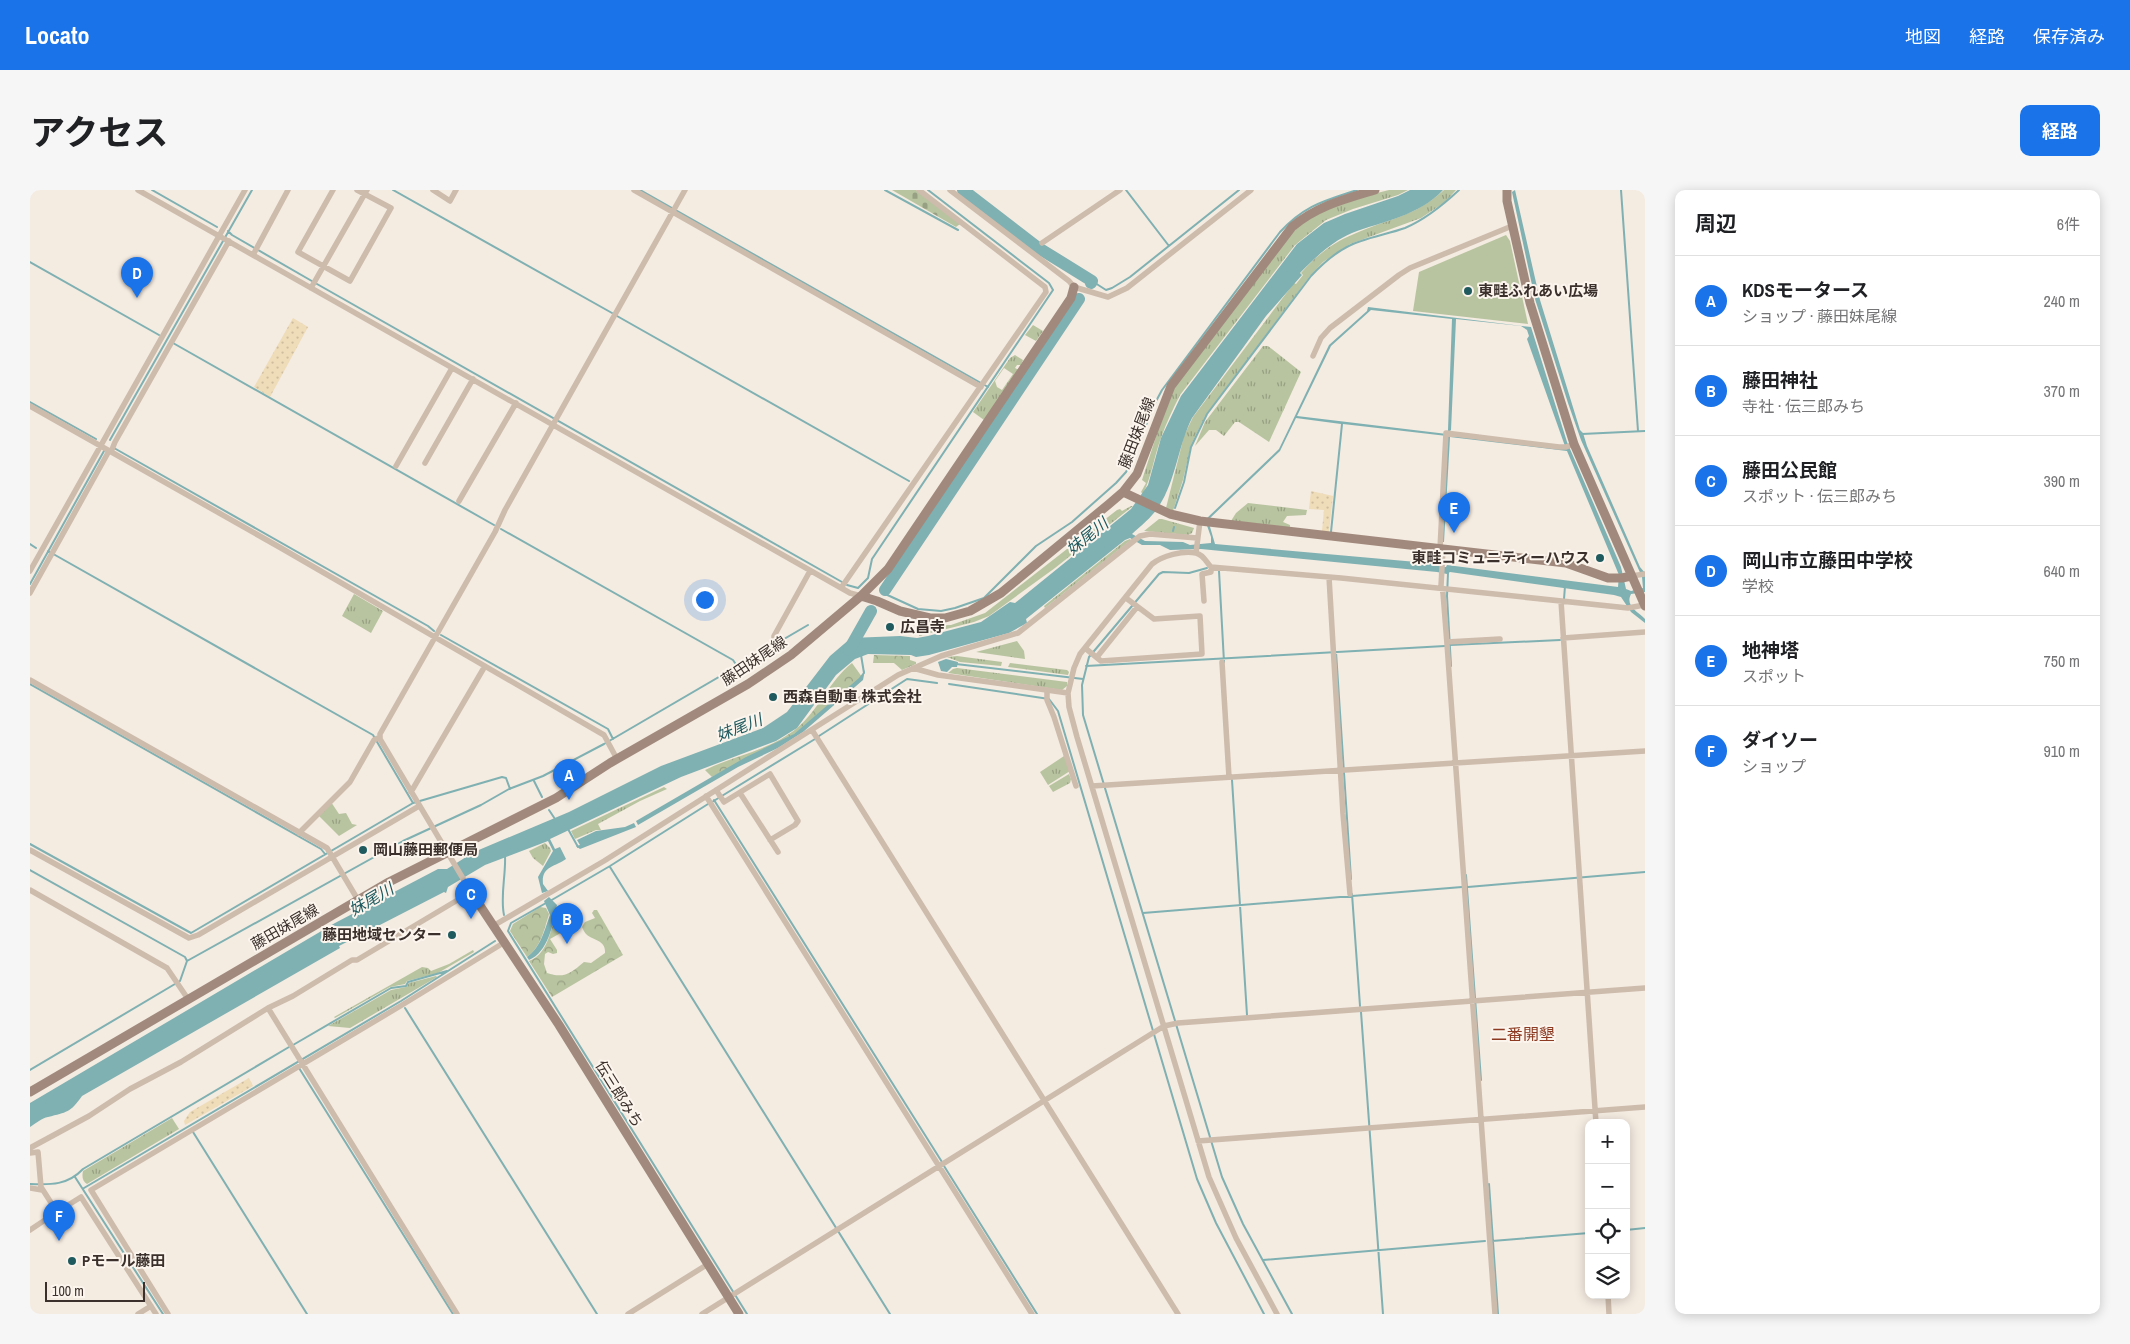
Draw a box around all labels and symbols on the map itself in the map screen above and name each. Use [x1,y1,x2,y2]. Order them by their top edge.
pin: D [121,257,153,298]
place label: 東畦ふれあい広場 [1478,280,1598,301]
marker: 東畦ふれあい広場 [1462,285,1474,297]
street label: 藤田妹尾線 [1113,394,1160,472]
pin: E [1438,492,1470,533]
water label: 妹尾川 [1061,511,1114,560]
place label: 東畦コミュニティーハウス [1411,547,1590,568]
marker: 東畦コミュニティーハウス [1594,552,1606,564]
your location [692,587,718,613]
place label: 広昌寺 [900,616,945,637]
marker: 広昌寺 [884,621,896,633]
street label: 藤田妹尾線 [717,631,791,690]
place label: 西森自動車 株式会社 [783,686,921,707]
marker: 西森自動車 株式会社 [767,691,779,703]
water label: 妹尾川 [713,707,767,746]
pin: A [553,759,585,800]
place label: 岡山藤田郵便局 [373,839,478,860]
marker: 岡山藤田郵便局 [357,844,369,856]
water label: 妹尾川 [345,876,399,921]
pin: C [455,878,487,919]
street label: 藤田妹尾線 [247,899,322,954]
pin: B [551,903,583,944]
place label: 藤田地域センター [322,924,442,945]
marker: 藤田地域センター [446,929,458,941]
district label: 二番開墾 [1491,1023,1555,1045]
street label: 伝三郎みち [591,1056,648,1131]
pin: F [43,1200,75,1241]
place label: Pモール藤田 [82,1250,165,1271]
marker: Pモール藤田 [66,1255,78,1267]
scale bar [45,1279,145,1302]

